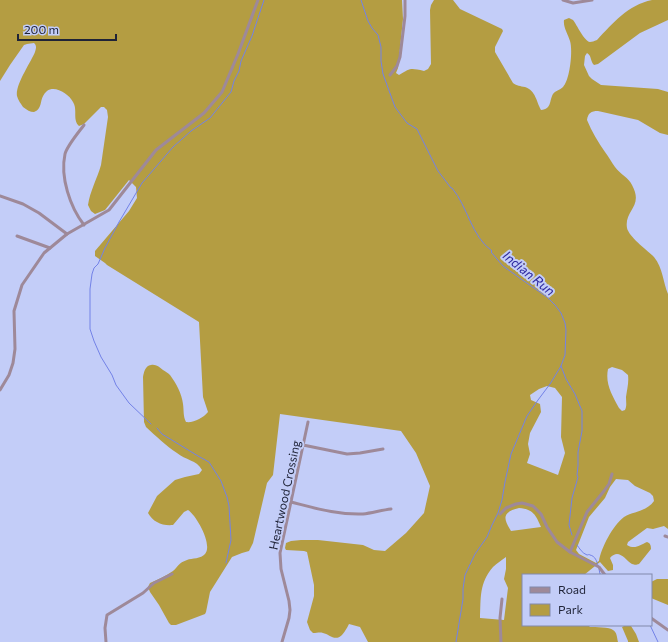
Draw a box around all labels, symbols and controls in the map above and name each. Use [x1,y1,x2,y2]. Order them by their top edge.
scale bar [18,16,116,42]
text: 200 m [24,22,59,36]
water label: Indian Run [500,247,558,299]
street label: Heartwood Crossing [266,439,303,551]
legend [522,574,652,626]
text: Road [558,582,586,596]
text: Park [558,602,584,616]

